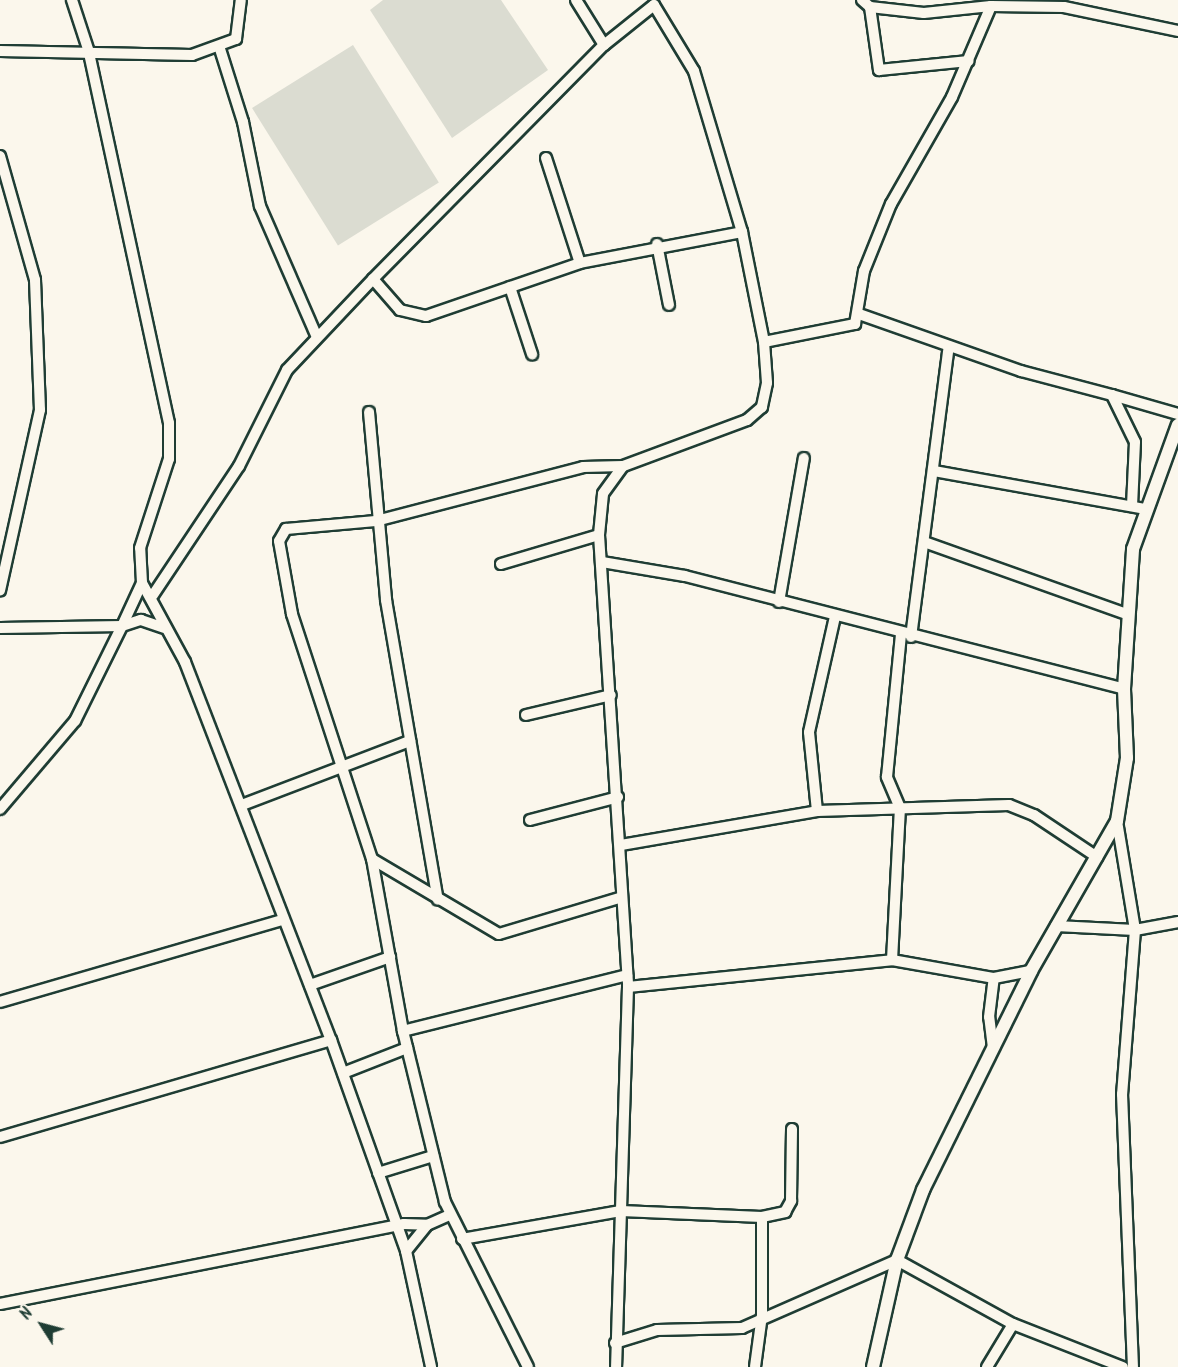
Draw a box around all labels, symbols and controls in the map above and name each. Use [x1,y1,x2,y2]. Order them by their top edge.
north arrow [12,1295,72,1355]
text: N [14,1303,40,1326]

